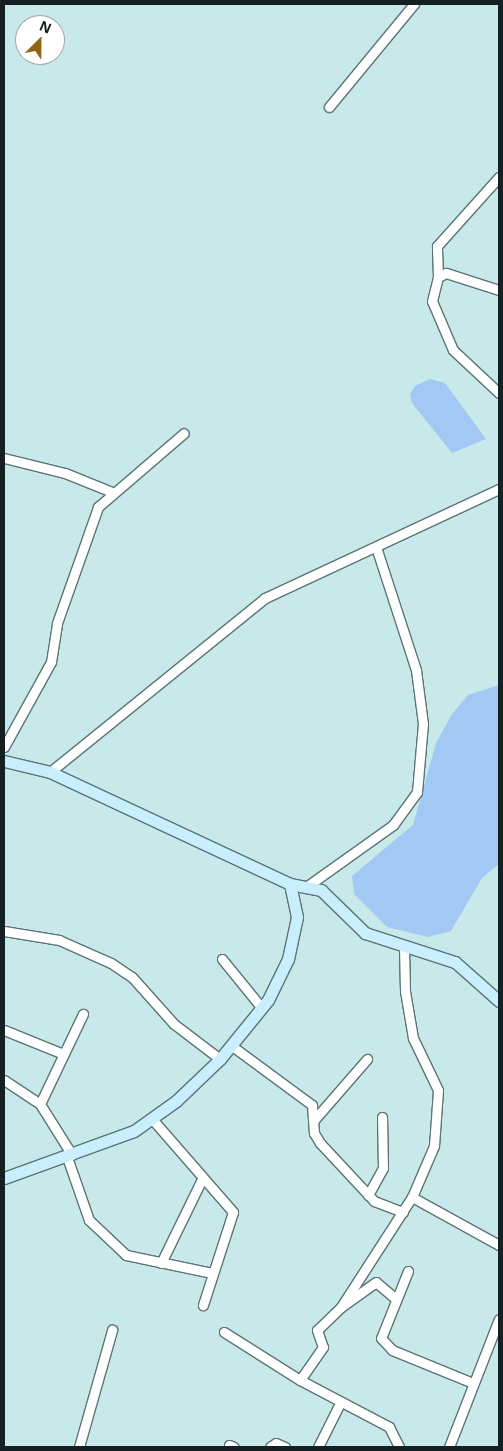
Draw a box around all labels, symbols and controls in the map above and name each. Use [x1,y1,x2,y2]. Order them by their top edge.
north arrow [15,15,65,65]
text: N [37,16,55,38]

